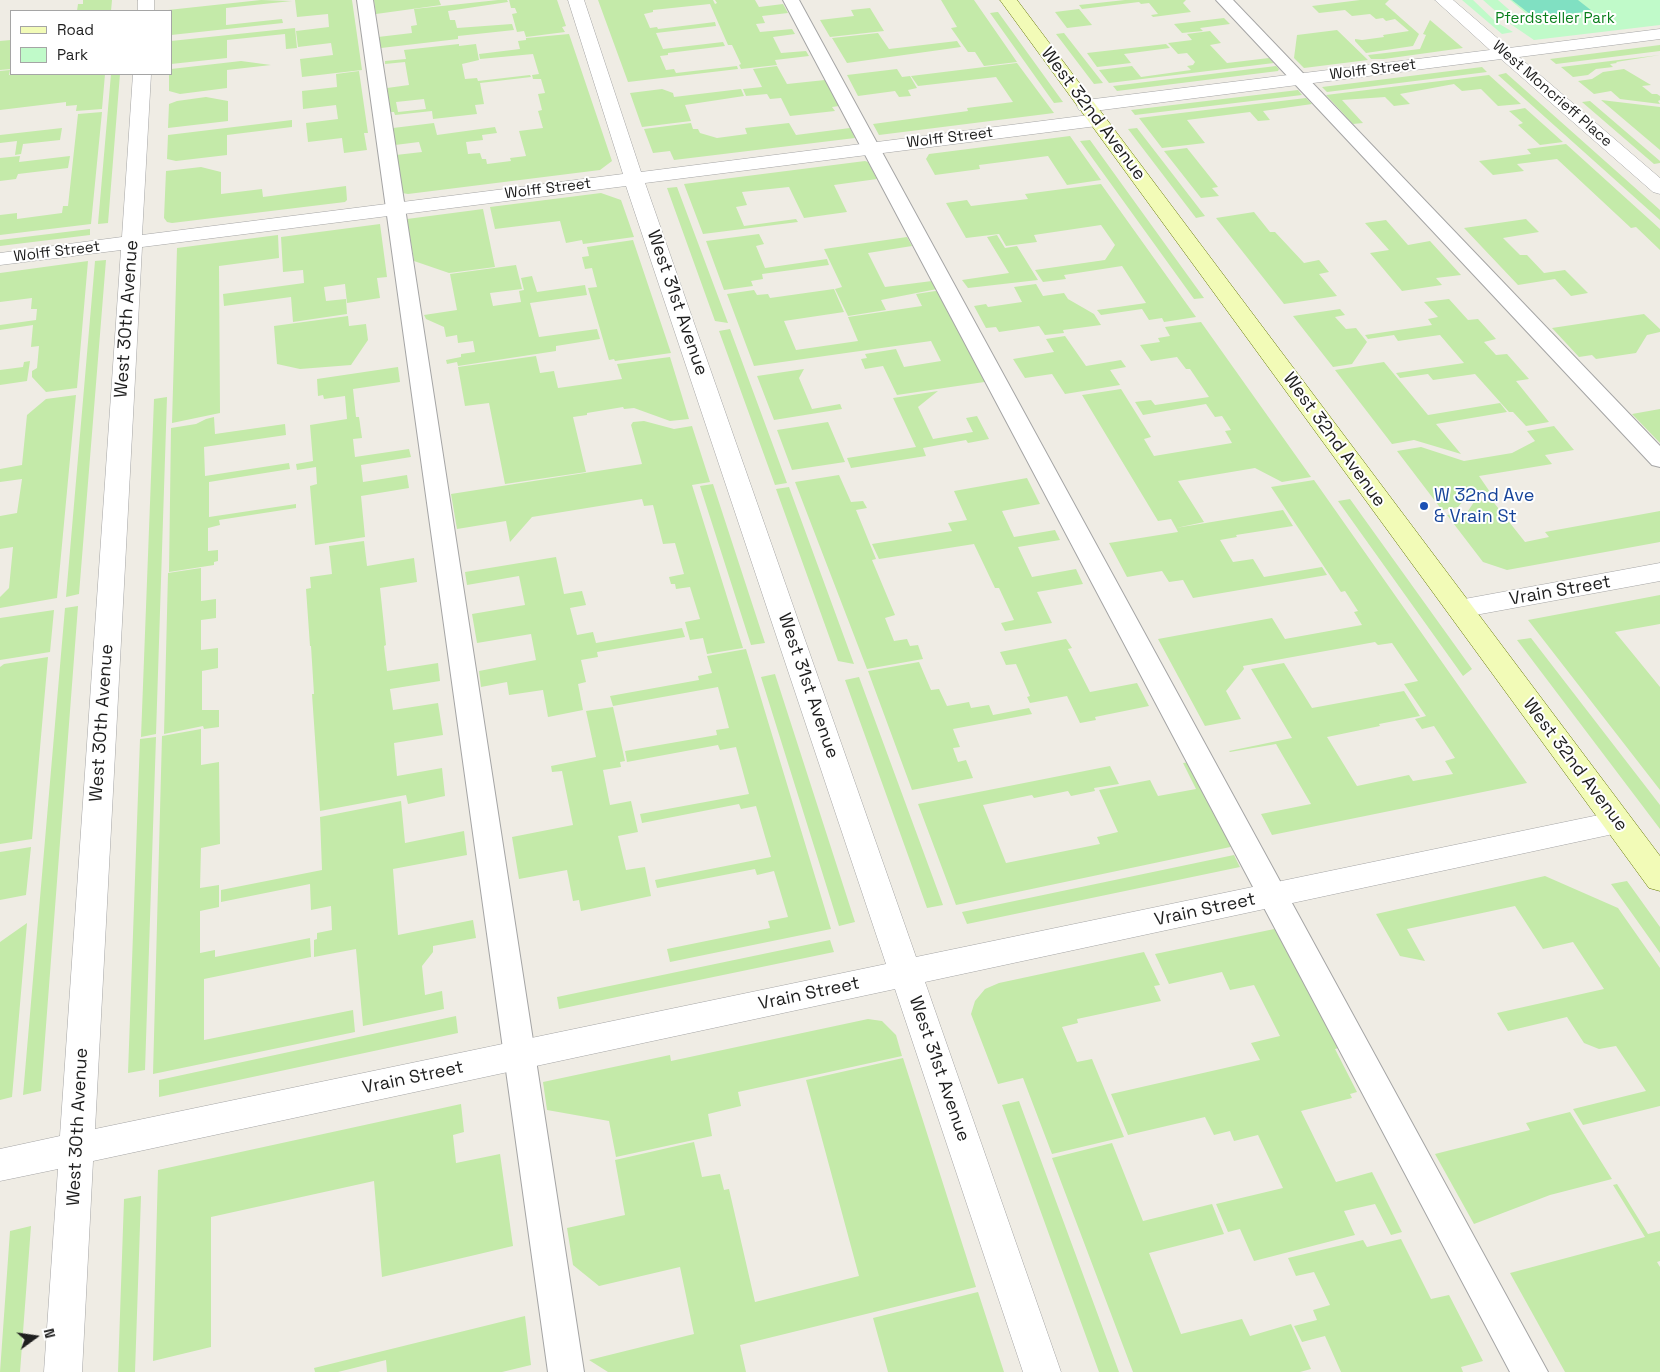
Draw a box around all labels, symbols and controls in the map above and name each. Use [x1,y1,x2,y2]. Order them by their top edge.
legend [10,10,172,75]
park label: Pferdsteller Park [1495,10,1615,28]
text: Road [57,20,94,39]
street label: West Moncrieff Place [1488,37,1616,151]
street label: West 32nd Avenue [1036,43,1150,185]
text: Park [57,45,88,64]
street label: Wolff Street [1329,56,1417,84]
street label: Wolff Street [906,124,994,152]
street label: Wolff Street [504,175,592,203]
street label: West 31st Avenue [642,228,712,378]
street label: Wolff Street [13,238,101,266]
street label: West 30th Avenue [111,239,143,399]
street label: West 32nd Avenue [1278,369,1390,511]
place label: W 32nd Ave & Vrain St [1434,485,1534,528]
marker: W 32nd Ave & Vrain St [1418,500,1430,512]
street label: Vrain Street [1507,571,1613,611]
street label: West 31st Avenue [773,611,843,761]
street label: West 30th Avenue [86,643,118,803]
street label: West 32nd Avenue [1518,694,1632,836]
street label: Vrain Street [1152,889,1258,931]
street label: Vrain Street [756,973,862,1015]
street label: West 31st Avenue [904,994,974,1144]
street label: West 30th Avenue [63,1047,93,1207]
street label: Vrain Street [360,1057,466,1099]
north arrow [10,1312,60,1362]
text: N [40,1327,59,1340]

